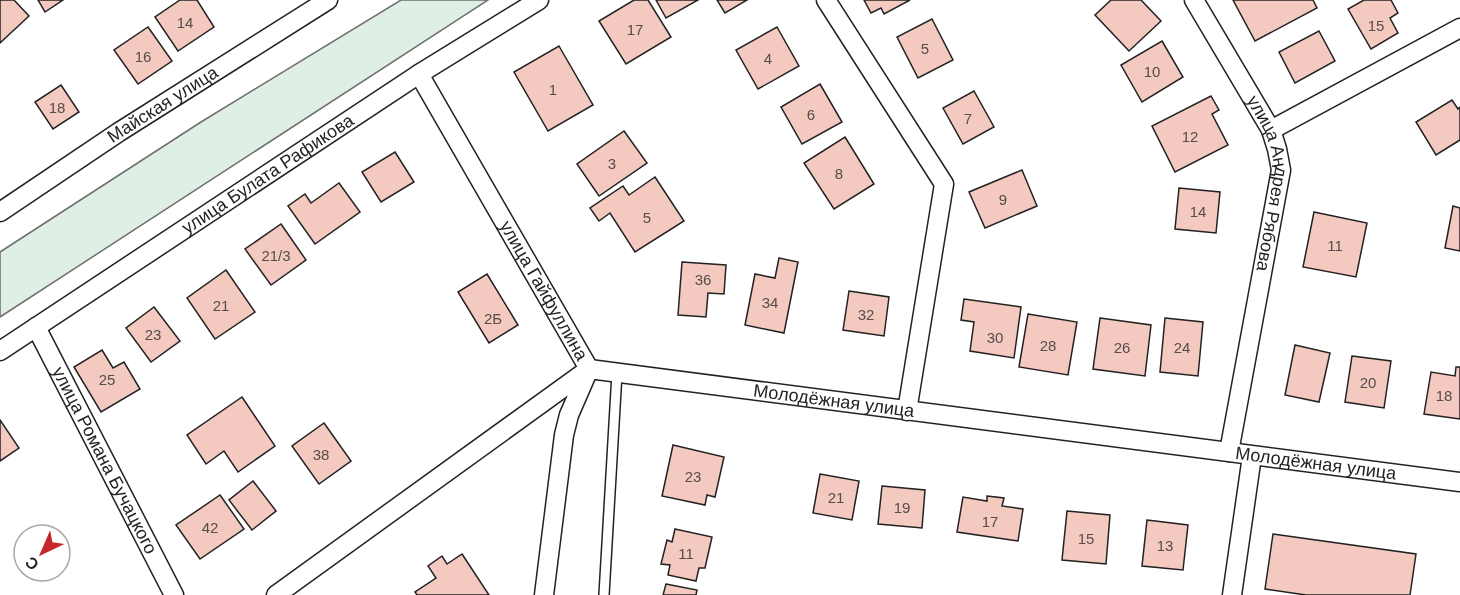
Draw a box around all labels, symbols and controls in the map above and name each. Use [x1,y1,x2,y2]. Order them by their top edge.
house number: 14 [177,14,193,31]
house number: 15 [1368,17,1384,34]
house number: 17 [627,21,643,38]
house number: 5 [921,40,929,57]
house number: 16 [135,48,151,65]
house number: 4 [764,50,772,67]
street label: Майская улица [104,62,222,147]
house number: 10 [1144,63,1160,80]
house number: 1 [549,81,557,98]
street label: улица Андрея Рябова [1243,92,1291,274]
house number: 18 [49,99,65,116]
house number: 6 [807,106,815,123]
street label: улица Булата Рафикова [178,110,358,238]
house number: 7 [964,110,972,127]
house number: 12 [1182,128,1198,145]
house number: 3 [608,155,616,172]
house number: 8 [835,165,843,182]
house number: 9 [999,191,1007,208]
house number: 14 [1190,203,1206,220]
house number: 5 [643,209,651,226]
street label: улица Гайфуллина [496,217,592,365]
house number: 11 [1327,237,1343,254]
house number: 21/3 [261,247,291,264]
house number: 36 [695,271,711,288]
house number: 34 [762,294,778,311]
house number: 21 [213,297,229,314]
house number: 32 [858,306,874,323]
house number: 2Б [484,310,502,327]
house number: 23 [145,326,161,343]
house number: 30 [987,329,1003,346]
house number: 28 [1040,337,1056,354]
house number: 26 [1114,339,1130,356]
house number: 24 [1174,339,1190,356]
street label: улица Романа Бучацкого [48,364,161,557]
house number: 25 [99,371,115,388]
house number: 20 [1360,374,1376,391]
street label: Молодёжная улица [752,380,916,421]
house number: 18 [1436,387,1452,404]
street label: Молодёжная улица [1234,443,1398,484]
house number: 38 [313,446,329,463]
house number: 23 [685,468,701,485]
house number: 21 [828,489,844,506]
house number: 19 [894,499,910,516]
house number: 17 [982,513,998,530]
house number: 42 [202,519,218,536]
north arrow [12,523,72,583]
house number: 15 [1078,530,1094,547]
house number: 13 [1157,537,1173,554]
house number: 11 [678,545,694,562]
text: С [22,553,42,574]

